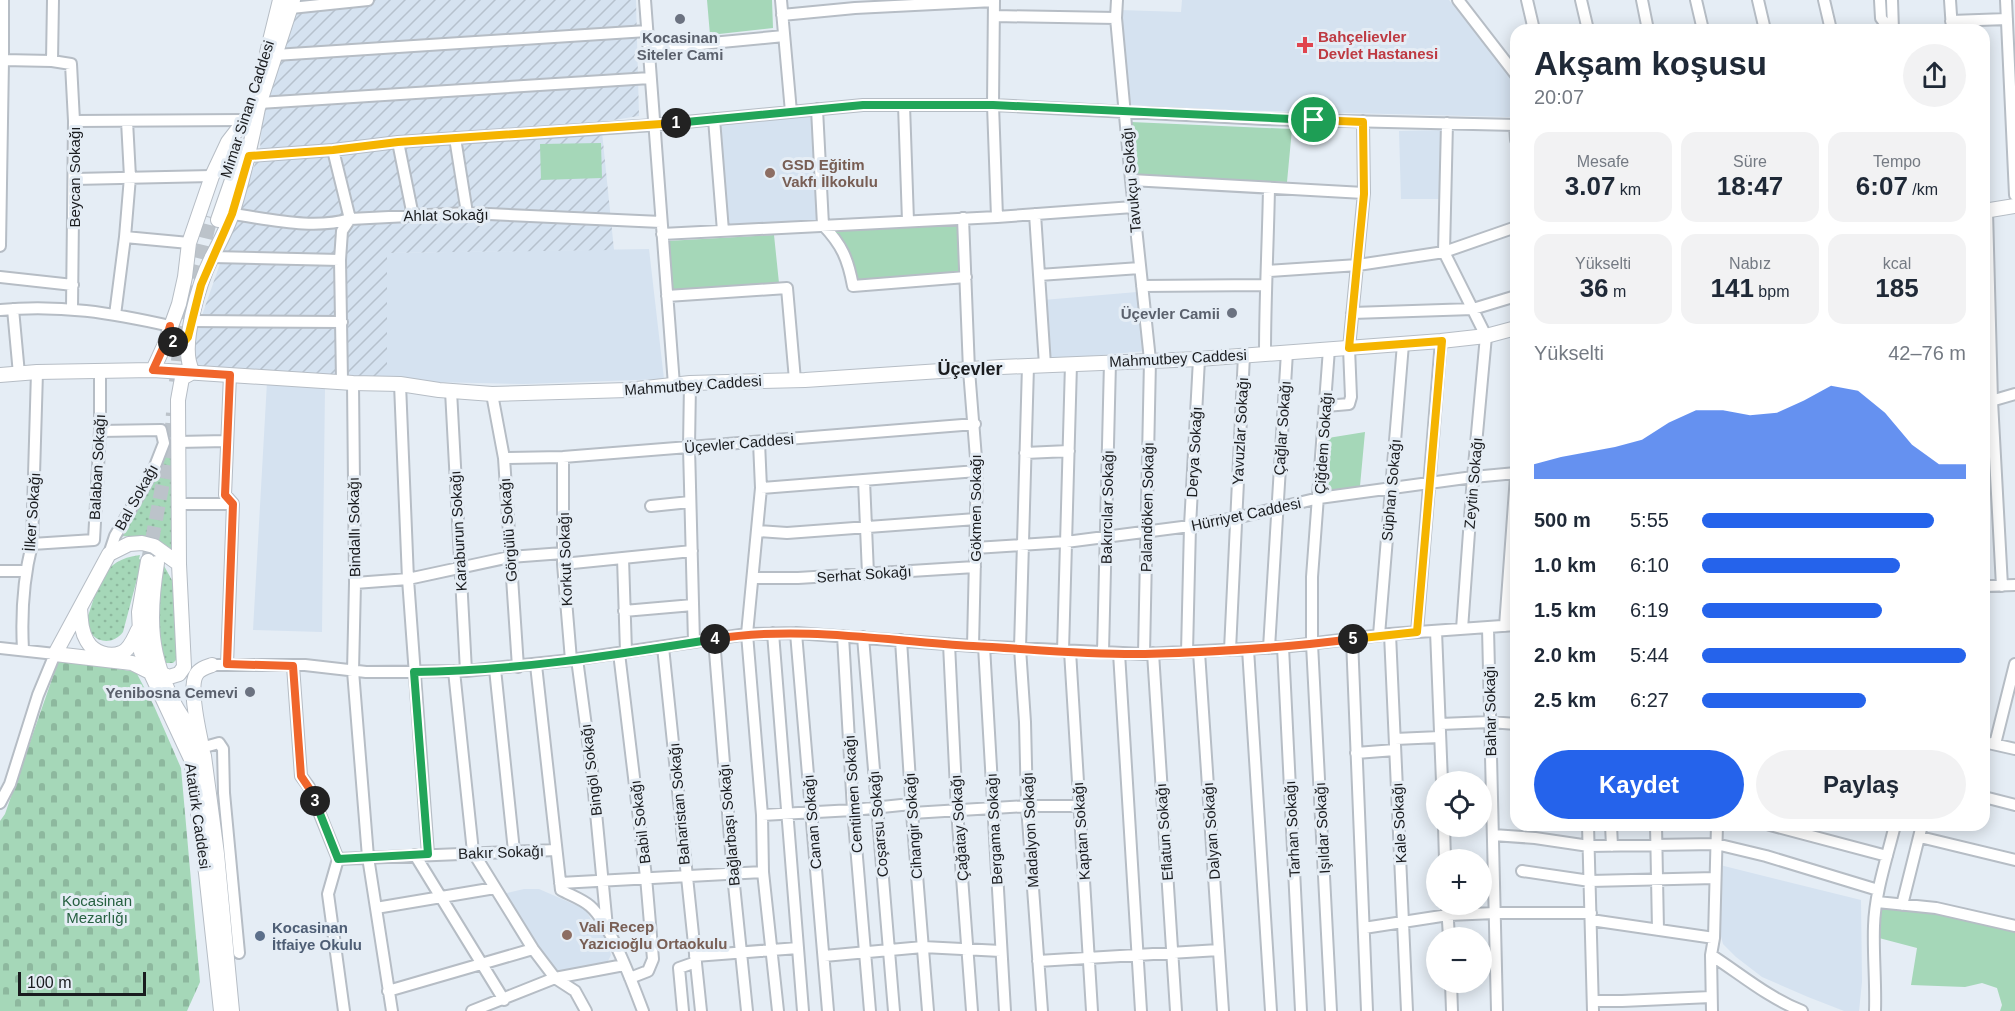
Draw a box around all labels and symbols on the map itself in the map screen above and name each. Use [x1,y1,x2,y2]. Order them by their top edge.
marker: Kocasinan Siteler Cami [673,12,687,26]
place label: Bahçelievler Devlet Hastanesi [1318,28,1438,62]
place label: Kocasinan Siteler Cami [637,29,723,63]
marker: Bahçelievler Devlet Hastanesi [1296,36,1314,54]
street label: Mimar Sinan Caddesi [217,38,277,180]
pin [1288,94,1339,145]
pin: 1 [661,108,691,138]
street label: Beycan Sokağı [66,127,83,227]
street label: Tavukçu Sokağı [1118,127,1144,233]
place label: GSD Eğitim Vakfı İlkokulu [782,156,878,190]
marker: GSD Eğitim Vakfı İlkokulu [763,166,777,180]
street label: Ahlat Sokağı [403,206,489,224]
place label: Üçevler Camii [1121,305,1220,322]
marker: Üçevler Camii [1225,306,1239,320]
pin: 2 [158,327,188,357]
street label: Mahmutbey Caddesi [1109,346,1247,370]
district label: Üçevler [937,359,1003,379]
street label: Mahmutbey Caddesi [624,372,762,398]
street label: Yavuzlar Sokağı [1229,377,1251,485]
street label: Çağlar Sokağı [1270,380,1294,476]
street label: Çiğdem Sokağı [1311,391,1335,495]
street label: Derya Sokağı [1183,406,1205,498]
street label: Balaban Sokağı [86,414,108,520]
street label: Üçevler Caddesi [683,430,795,456]
street label: Zeytin Sokağı [1461,437,1485,529]
street label: Süphan Sokağı [1378,438,1404,542]
street label: Palandöken Sokağı [1137,442,1157,572]
street label: Bakırcılar Sokağı [1098,450,1116,564]
street label: Gökmen Sokağı [967,454,984,562]
street label: Bal Sokağı [111,461,161,533]
street label: Karaburun Sokağı [446,470,470,592]
street label: İlker Sokağı [21,472,43,552]
street label: Bindallı Sokağı [345,477,363,577]
street label: Görgülü Sokağı [496,477,520,583]
street label: Hürriyet Caddesi [1190,494,1302,534]
street label: Korkut Sokağı [555,512,575,606]
street label: Serhat Sokağı [816,562,912,586]
pin: 4 [700,624,730,654]
pin: 5 [1338,624,1368,654]
street label: Bahar Sokağı [1481,665,1499,757]
place label: Yenibosna Cemevi [105,684,238,701]
marker: Yenibosna Cemevi [243,685,257,699]
street label: Bingöl Sokağı [577,723,605,817]
street label: Centilmen Sokağı [840,734,866,854]
street label: Baharistan Sokağı [665,742,693,866]
street label: Atatürk Caddesi [182,762,214,870]
street label: Bağlarbaşı Sokağı [715,763,743,887]
street label: Coşarsu Sokağı [865,770,891,878]
street label: Cihangir Sokağı [901,772,925,880]
street label: Madalyon Sokağı [1018,772,1042,888]
street label: Bergama Sokağı [983,773,1005,885]
street label: Canan Sokağı [799,774,825,870]
street label: Çağatay Sokağı [947,774,971,882]
street label: Babil Sokağı [626,779,654,865]
street label: Tarhan Sokağı [1281,780,1303,878]
street label: Kaptan Sokağı [1069,781,1093,881]
street label: Dalyan Sokağı [1199,782,1223,880]
street label: Işıldar Sokağı [1311,782,1333,874]
street label: Kale Sokağı [1388,782,1410,864]
street label: Eflatun Sokağı [1152,783,1176,881]
pin: 3 [300,786,330,816]
street label: Bakır Sokağı [458,842,544,862]
park label: Kocasinan Mezarlığı [62,892,132,926]
place label: Vali Recep Yazıcıoğlu Ortaokulu [579,918,727,952]
place label: Kocasinan İtfaiye Okulu [272,919,362,953]
marker: Vali Recep Yazıcıoğlu Ortaokulu [560,928,574,942]
marker: Kocasinan İtfaiye Okulu [253,929,267,943]
scale bar [18,969,146,996]

